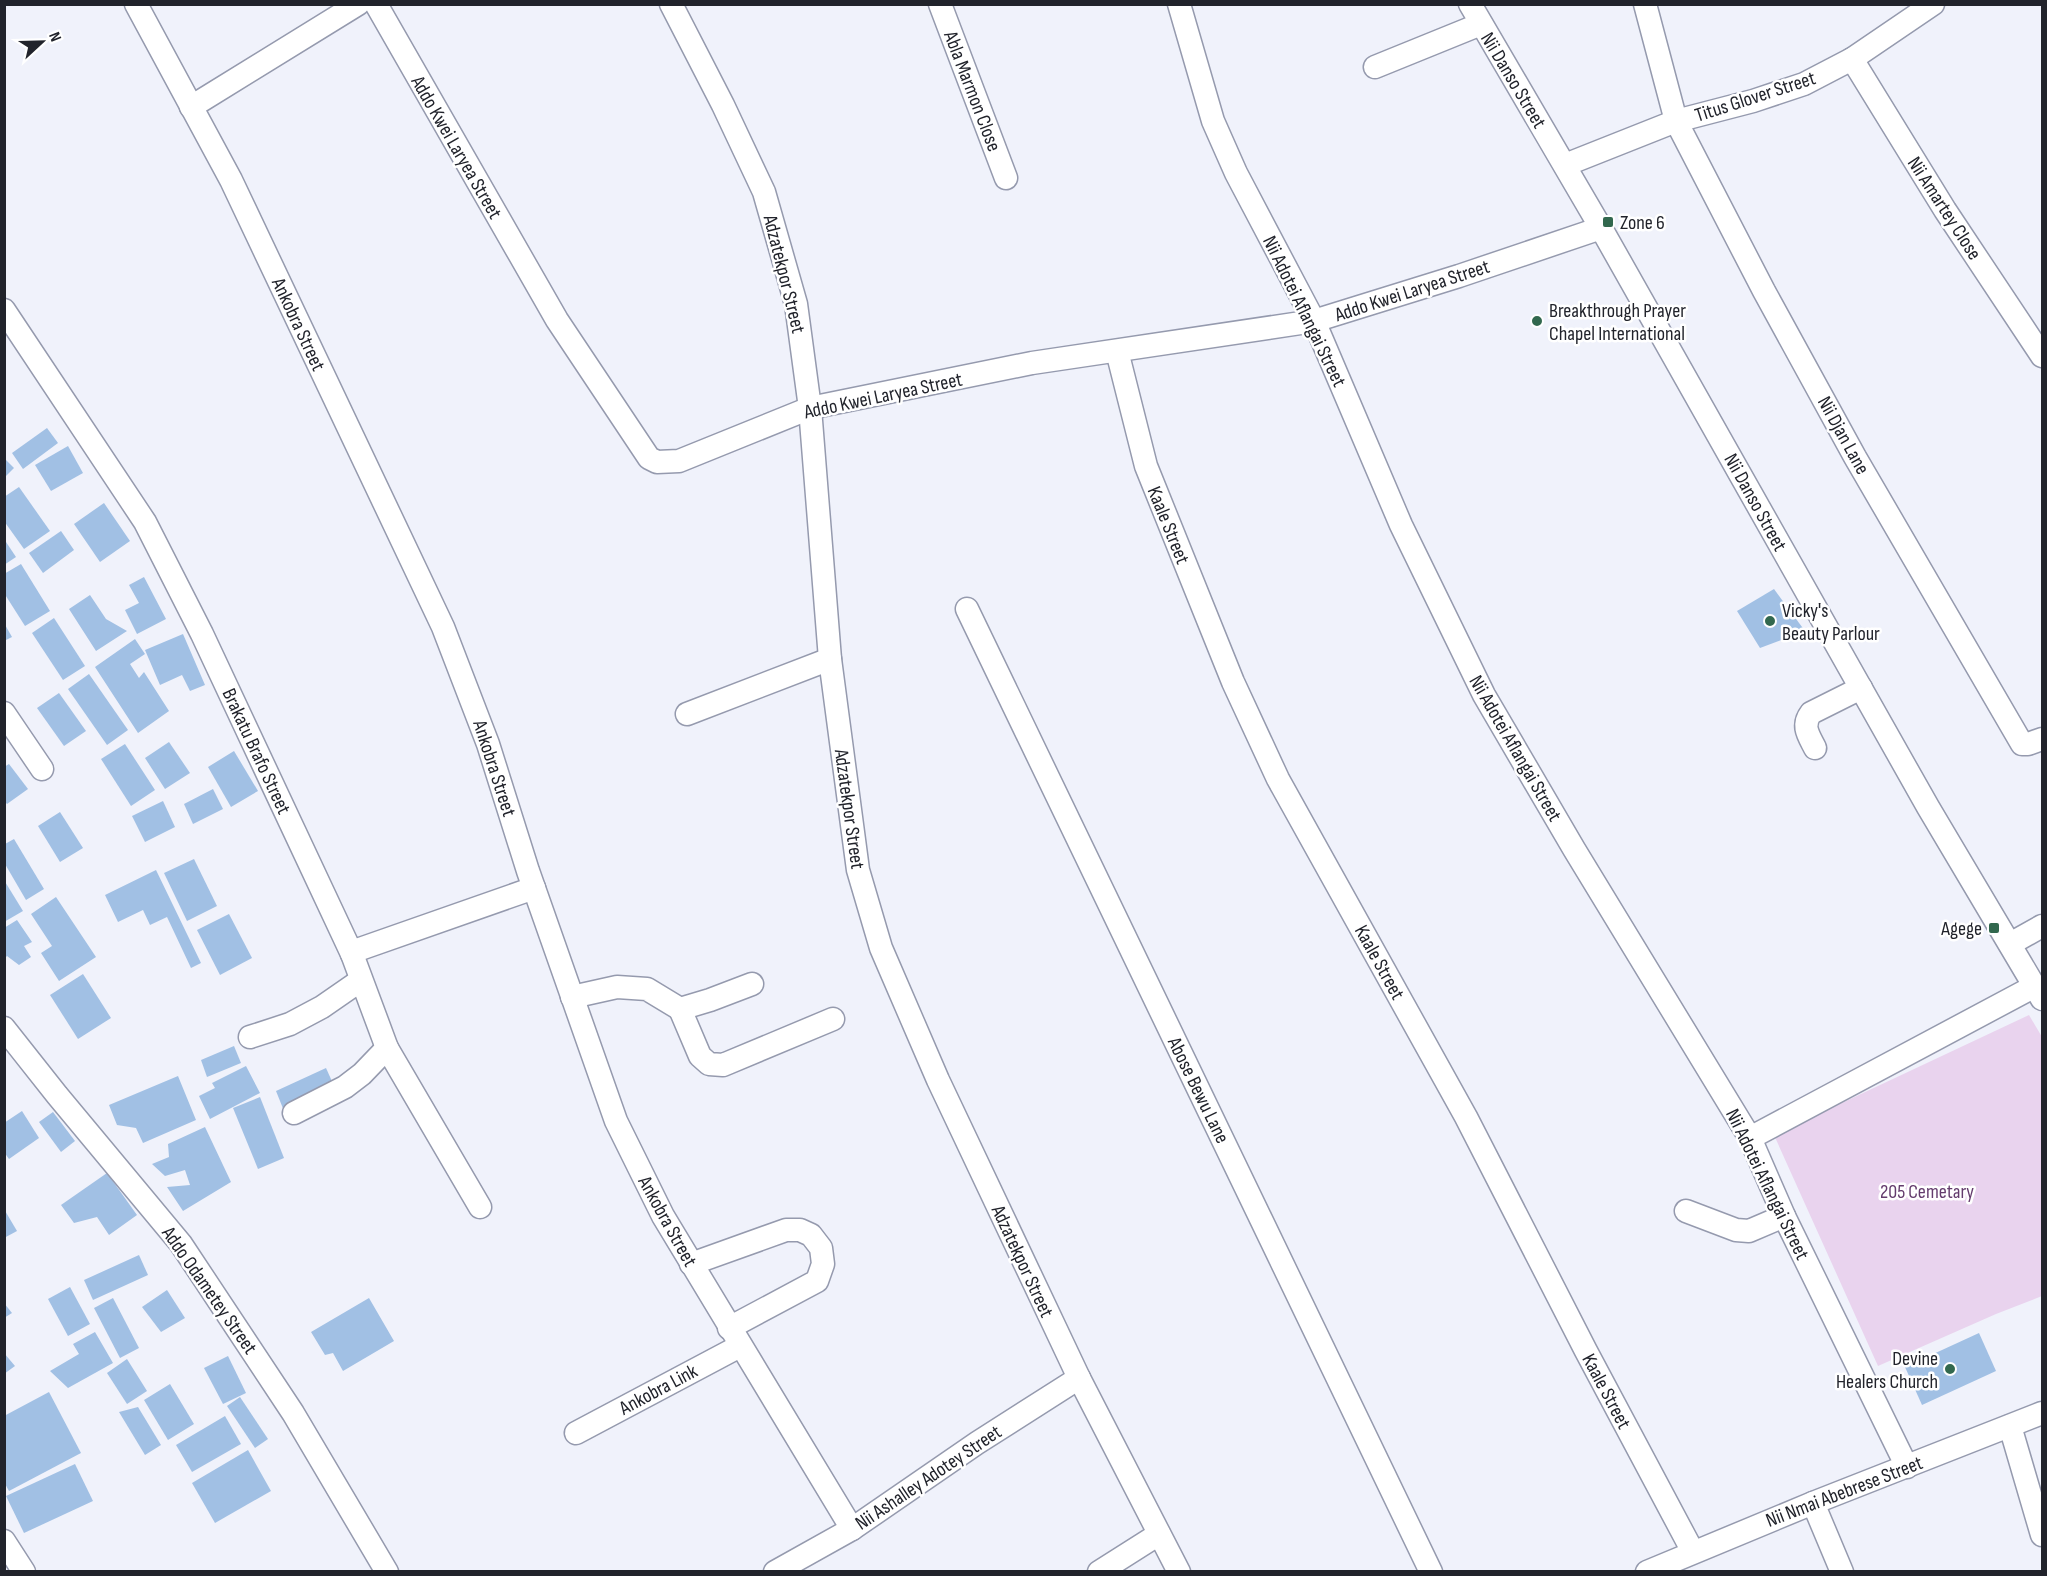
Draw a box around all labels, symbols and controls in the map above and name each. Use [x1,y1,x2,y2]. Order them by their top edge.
north arrow [12,12,72,72]
street label: Abla Marmon Close [938,27,1006,155]
street label: Nii Danso Street [1475,28,1551,133]
text: N [44,29,65,44]
street label: Titus Glover Street [1692,66,1819,128]
street label: Addo Kwei Laryea Street [405,71,507,223]
street label: Nii Amartey Close [1902,153,1986,265]
place label: Zone 6 [1620,211,1665,235]
street label: Adzatekpor Street [758,212,810,336]
marker: Zone 6 [1601,215,1615,229]
street label: Nii Adotei Aflangai Street [1257,232,1351,391]
street label: Addo Kwei Laryea Street [1331,255,1493,328]
street label: Ankobra Street [266,273,330,375]
place label: Breakthrough Prayer Chapel International [1549,299,1686,346]
marker: Breakthrough Prayer Chapel International [1530,314,1544,328]
street label: Addo Kwei Laryea Street [801,368,964,425]
street label: Nii Djan Lane [1812,392,1874,479]
street label: Nii Danso Street [1719,450,1792,555]
street label: Kaale Street [1142,483,1194,568]
place label: Vicky's Beauty Parlour [1782,599,1880,646]
marker: Vicky's Beauty Parlour [1763,614,1777,628]
street label: Nii Adotei Aflangai Street [1464,671,1567,826]
street label: Brakatu Brafo Street [216,685,296,818]
street label: Ankobra Street [467,716,521,820]
street label: Adzatekpor Street [829,747,869,871]
place label: Agege [1940,917,1982,941]
street label: Kaale Street [1349,921,1409,1004]
marker: Agege [1987,921,2001,935]
street label: Abose Bewu Lane [1162,1033,1234,1147]
street label: Nii Adotei Aflangai Street [1720,1105,1814,1264]
street label: Ankobra Street [632,1171,702,1271]
park label: 205 Cemetary [1880,1180,1974,1204]
street label: Adzatekpor Street [985,1201,1059,1321]
street label: Addo Odametey Street [156,1221,262,1359]
place label: Devine Healers Church [1836,1347,1938,1394]
street label: Kaale Street [1576,1350,1636,1433]
street label: Ankobra Link [614,1359,702,1421]
marker: Devine Healers Church [1943,1362,1957,1376]
street label: Nii Ashalley Adotey Street [851,1420,1006,1536]
street label: Nii Nmai Abebrese Street [1763,1451,1926,1533]

